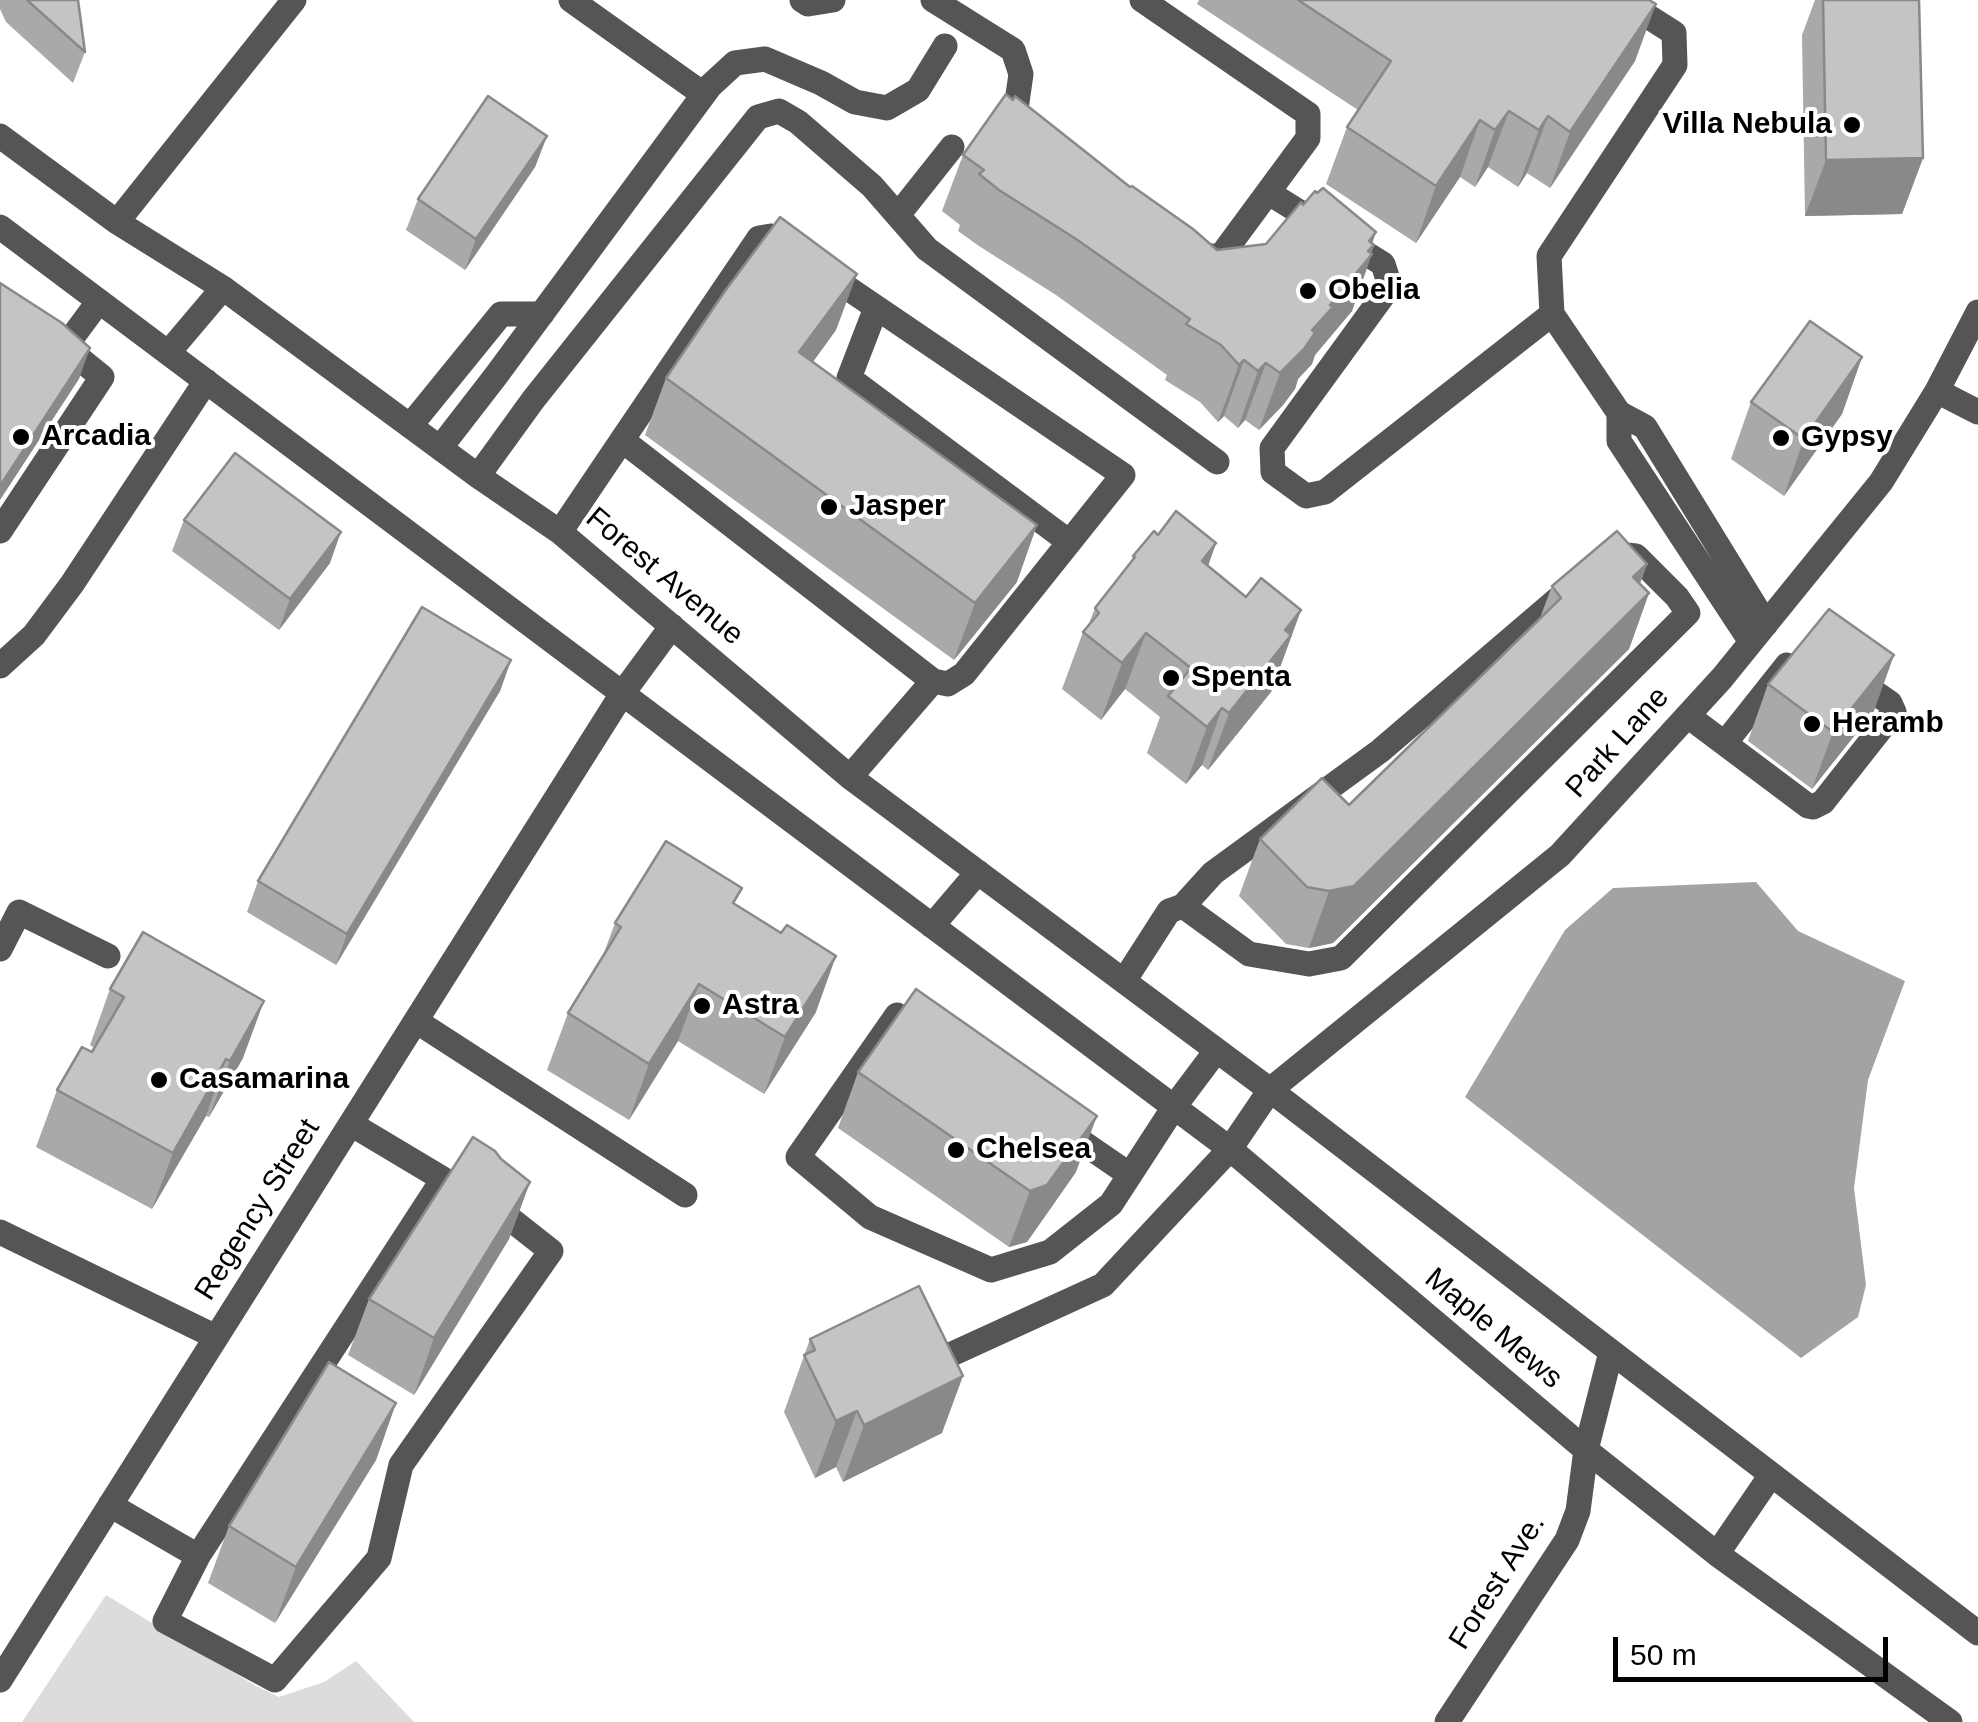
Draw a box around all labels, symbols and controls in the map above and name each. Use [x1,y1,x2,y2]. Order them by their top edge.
place label: Villa Nebula [1662,107,1832,143]
marker: Villa Nebula [1841,114,1863,136]
place label: Obelia [1328,273,1420,309]
marker: Obelia [1297,280,1319,302]
place label: Arcadia [41,419,151,455]
place label: Gypsy [1801,420,1893,456]
marker: Arcadia [10,426,32,448]
marker: Gypsy [1770,427,1792,449]
place label: Jasper [849,489,946,525]
marker: Jasper [818,496,840,518]
street label: Forest Avenue [578,501,750,653]
place label: Spenta [1191,660,1291,696]
marker: Spenta [1160,667,1182,689]
street label: Park Lane [1559,680,1677,806]
place label: Heramb [1832,706,1944,742]
marker: Heramb [1801,713,1823,735]
place label: Astra [722,988,799,1024]
marker: Astra [691,995,713,1017]
place label: Casamarina [179,1062,349,1098]
marker: Casamarina [148,1069,170,1091]
street label: Regency Street [188,1113,328,1307]
place label: Chelsea [976,1132,1091,1168]
marker: Chelsea [945,1139,967,1161]
street label: Maple Mews [1417,1261,1569,1397]
street label: Forest Ave. [1442,1508,1554,1656]
scale bar [1618,1617,1893,1679]
text: 50 m [1630,1638,1697,1671]

